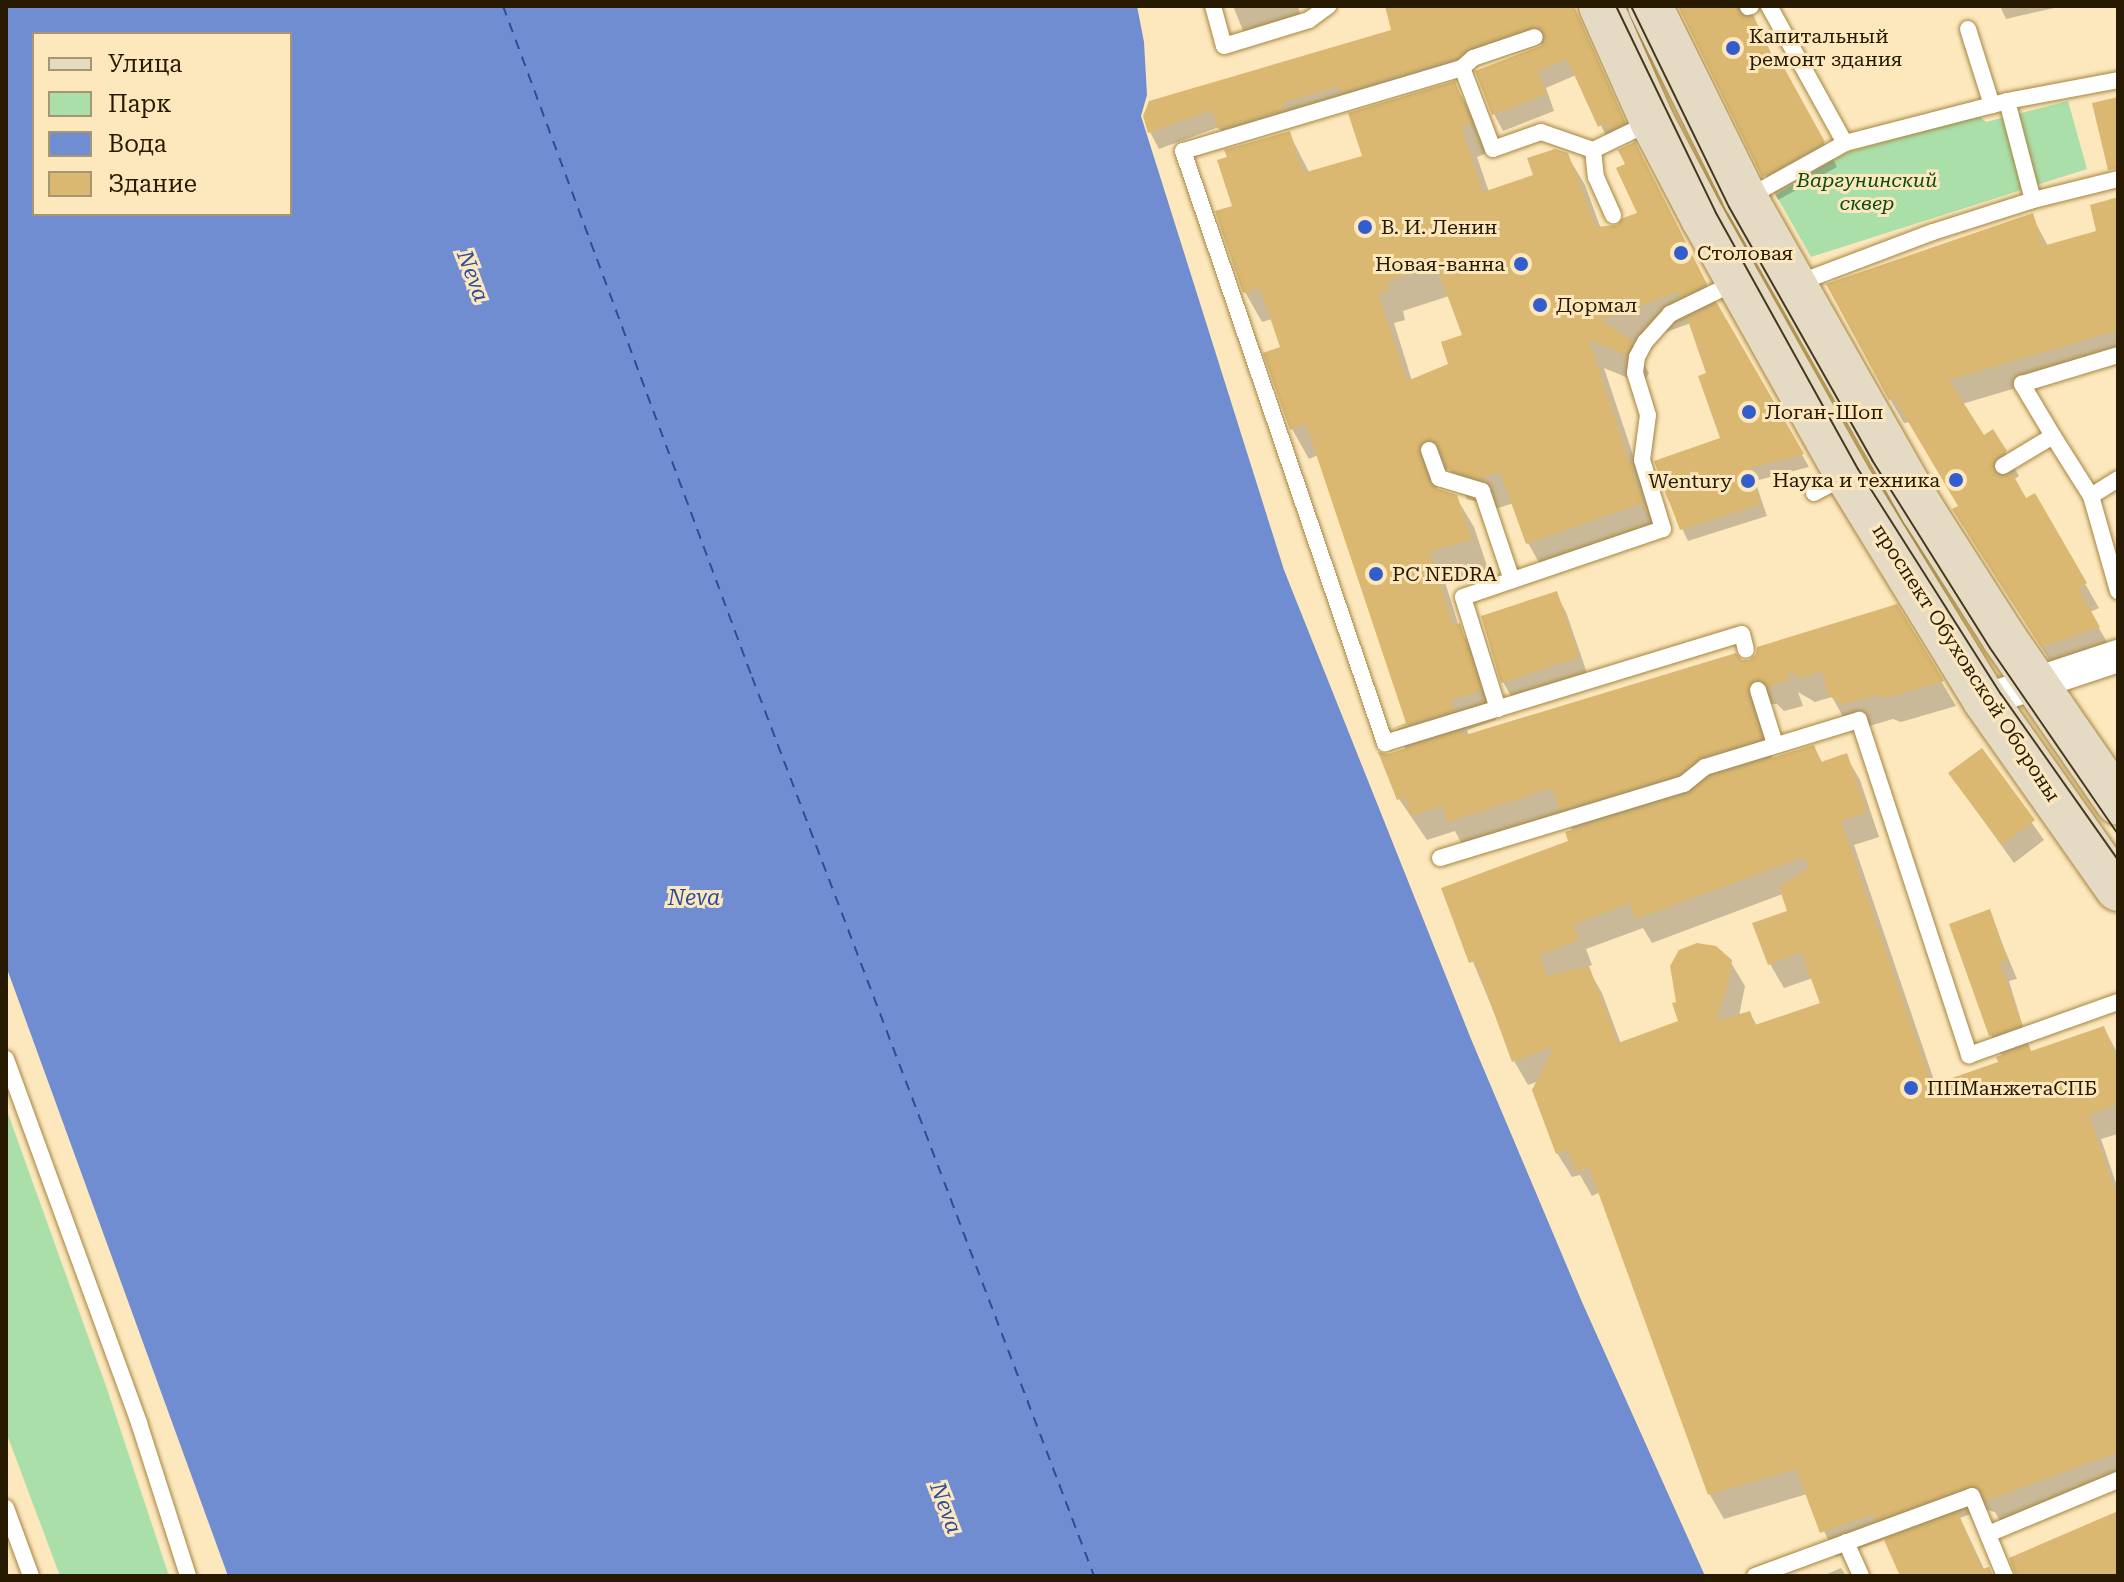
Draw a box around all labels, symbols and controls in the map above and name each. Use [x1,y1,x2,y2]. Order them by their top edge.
place label: Капитальный ремонт здания [1749,24,1902,71]
legend [32,32,292,216]
marker: Капитальный ремонт здания [1724,39,1742,57]
text: Улица [108,50,182,78]
text: Парк [108,90,171,118]
text: Вода [108,130,167,158]
park label: Варгунинский сквер [1797,169,1937,216]
text: Здание [108,170,197,198]
place label: В. И. Ленин [1381,215,1497,239]
marker: В. И. Ленин [1356,218,1374,236]
place label: Столовая [1697,241,1793,265]
marker: Столовая [1672,244,1690,262]
water label: Neva [451,247,495,305]
place label: Новая-ванна [1375,252,1505,276]
marker: Новая-ванна [1512,255,1530,273]
place label: Дормал [1556,293,1637,317]
marker: Дормал [1531,296,1549,314]
place label: Логан-Шоп [1765,400,1883,424]
marker: Логан-Шоп [1740,403,1758,421]
place label: Наука и техника [1772,468,1940,492]
place label: Wentury [1648,469,1732,493]
marker: Наука и техника [1947,471,1965,489]
marker: Wentury [1739,472,1757,490]
street label: проспект Обуховской Обороны [1867,520,2065,806]
place label: PC NEDRA [1392,562,1497,586]
marker: PC NEDRA [1367,565,1385,583]
water label: Neva [668,885,720,911]
place label: ППМанжетаСПБ [1927,1076,2097,1100]
marker: ППМанжетаСПБ [1902,1079,1920,1097]
water label: Neva [924,1479,968,1537]

